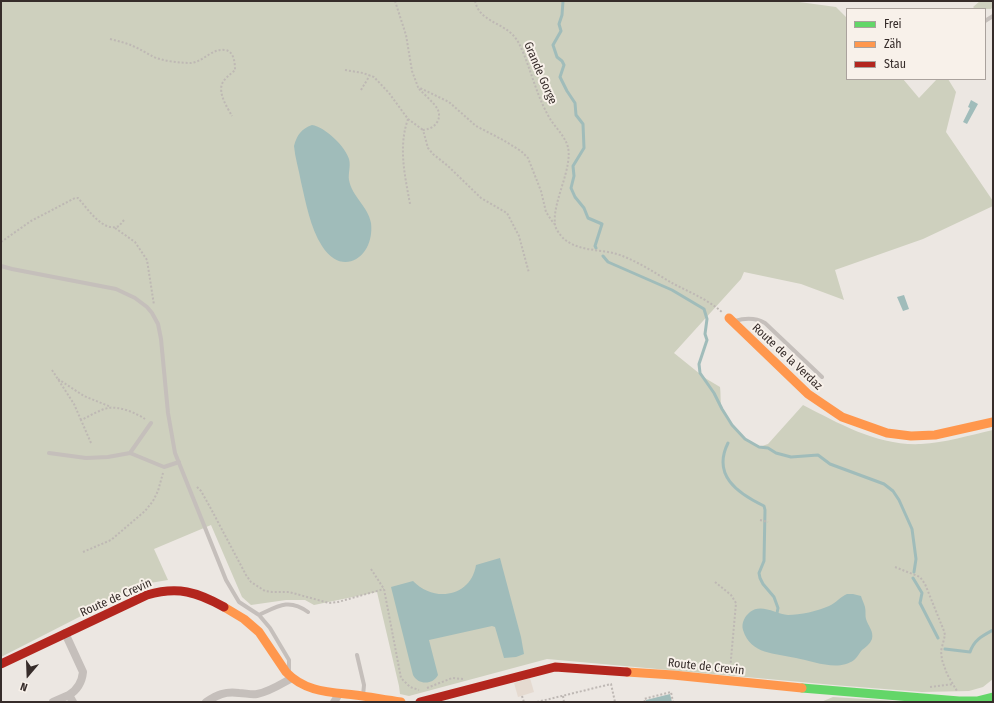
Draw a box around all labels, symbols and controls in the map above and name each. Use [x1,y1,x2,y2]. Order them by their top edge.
legend [846,8,986,80]
text: Frei [884,17,902,31]
text: Zäh [884,37,902,51]
street label: Grande Gorge [520,40,560,106]
text: Stau [884,57,906,71]
street label: Route de la Verdaz [749,321,825,393]
street label: Route de Crevin [78,576,154,620]
north arrow [8,655,48,695]
street label: Route de Crevin [667,656,745,678]
text: N [19,680,29,694]

